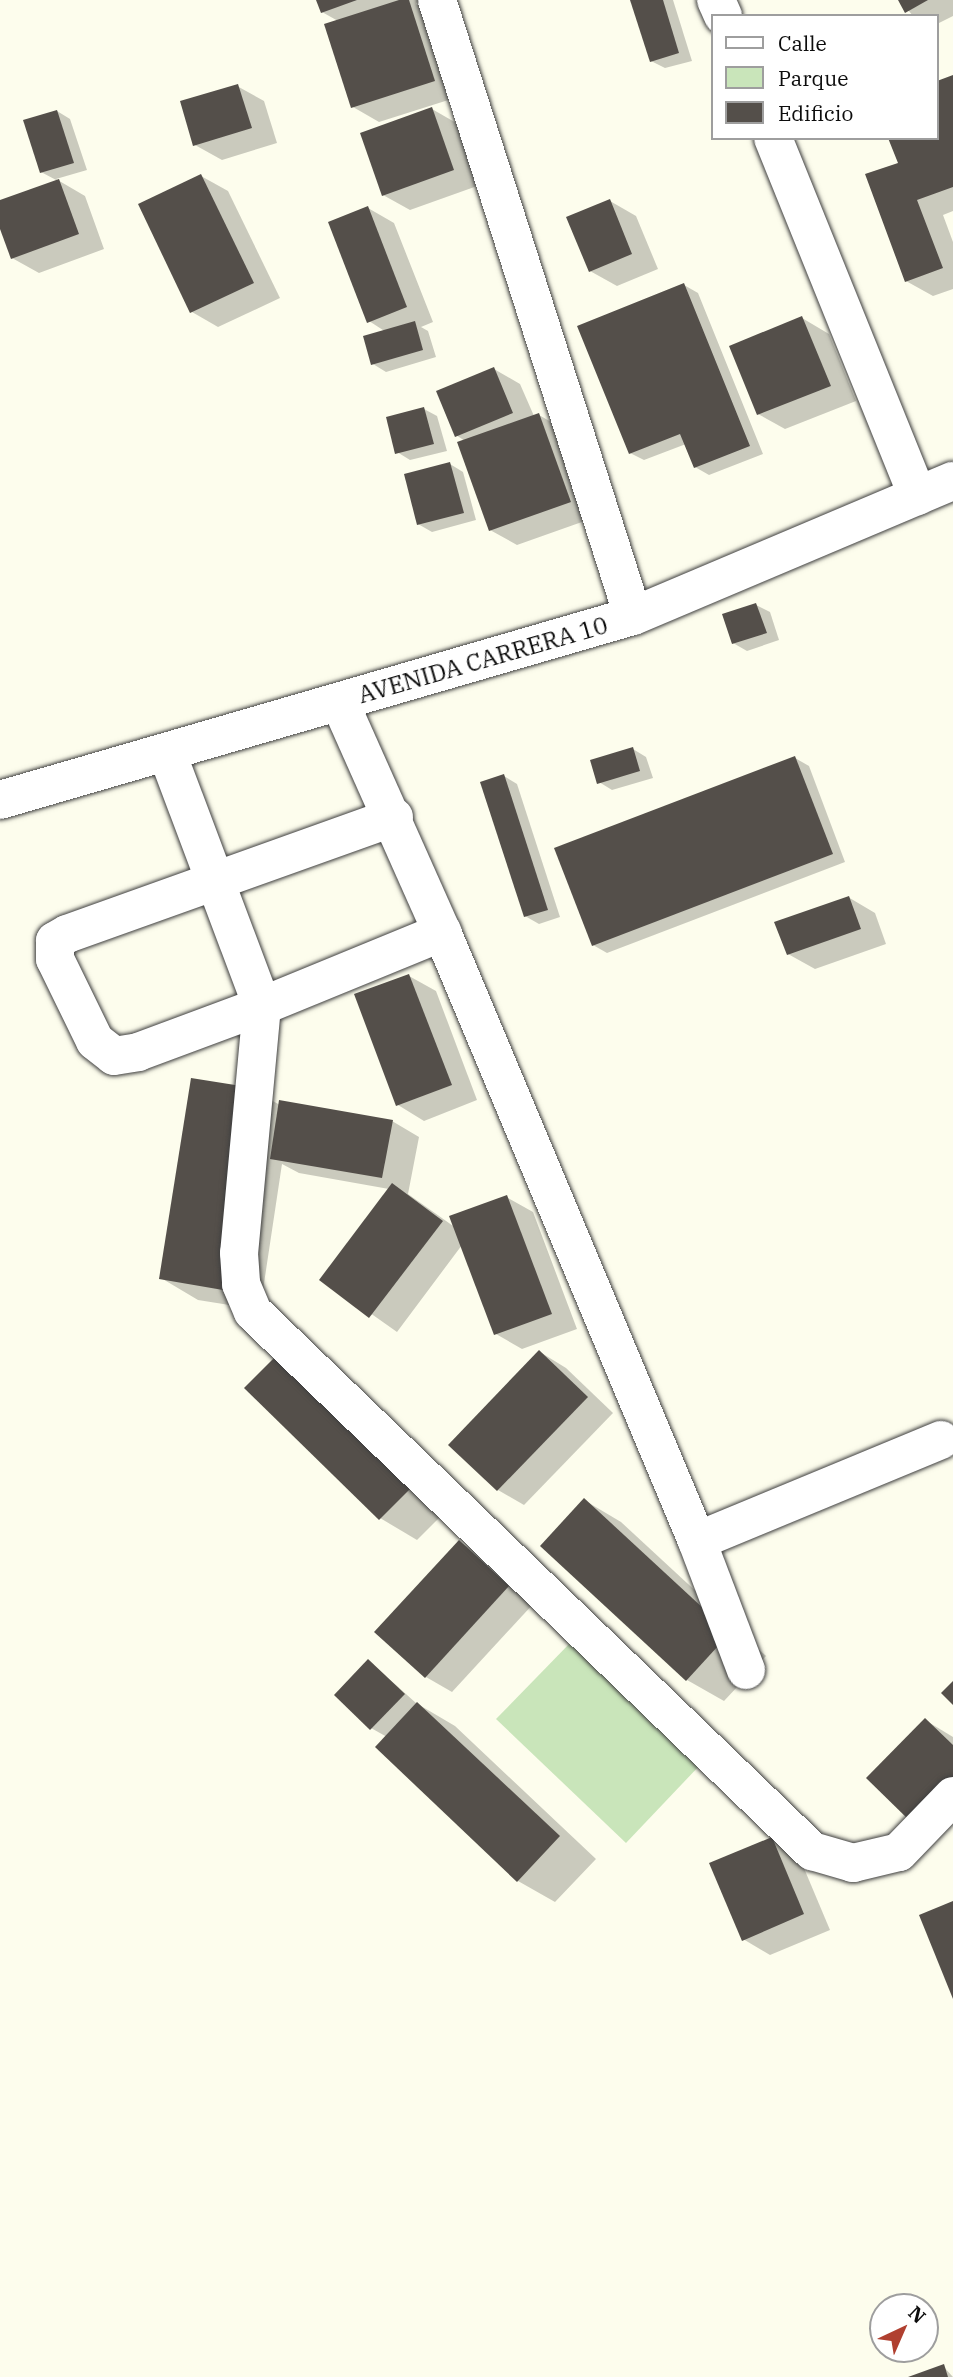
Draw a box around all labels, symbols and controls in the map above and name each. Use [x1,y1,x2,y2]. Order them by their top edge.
legend [712,14,939,140]
text: Calle [778,29,827,57]
text: Parque [778,64,848,92]
text: Edificio [778,99,853,127]
street label: AVENIDA CARRERA 10 [355,611,611,709]
north arrow [869,2293,939,2363]
text: N [903,2300,931,2328]

